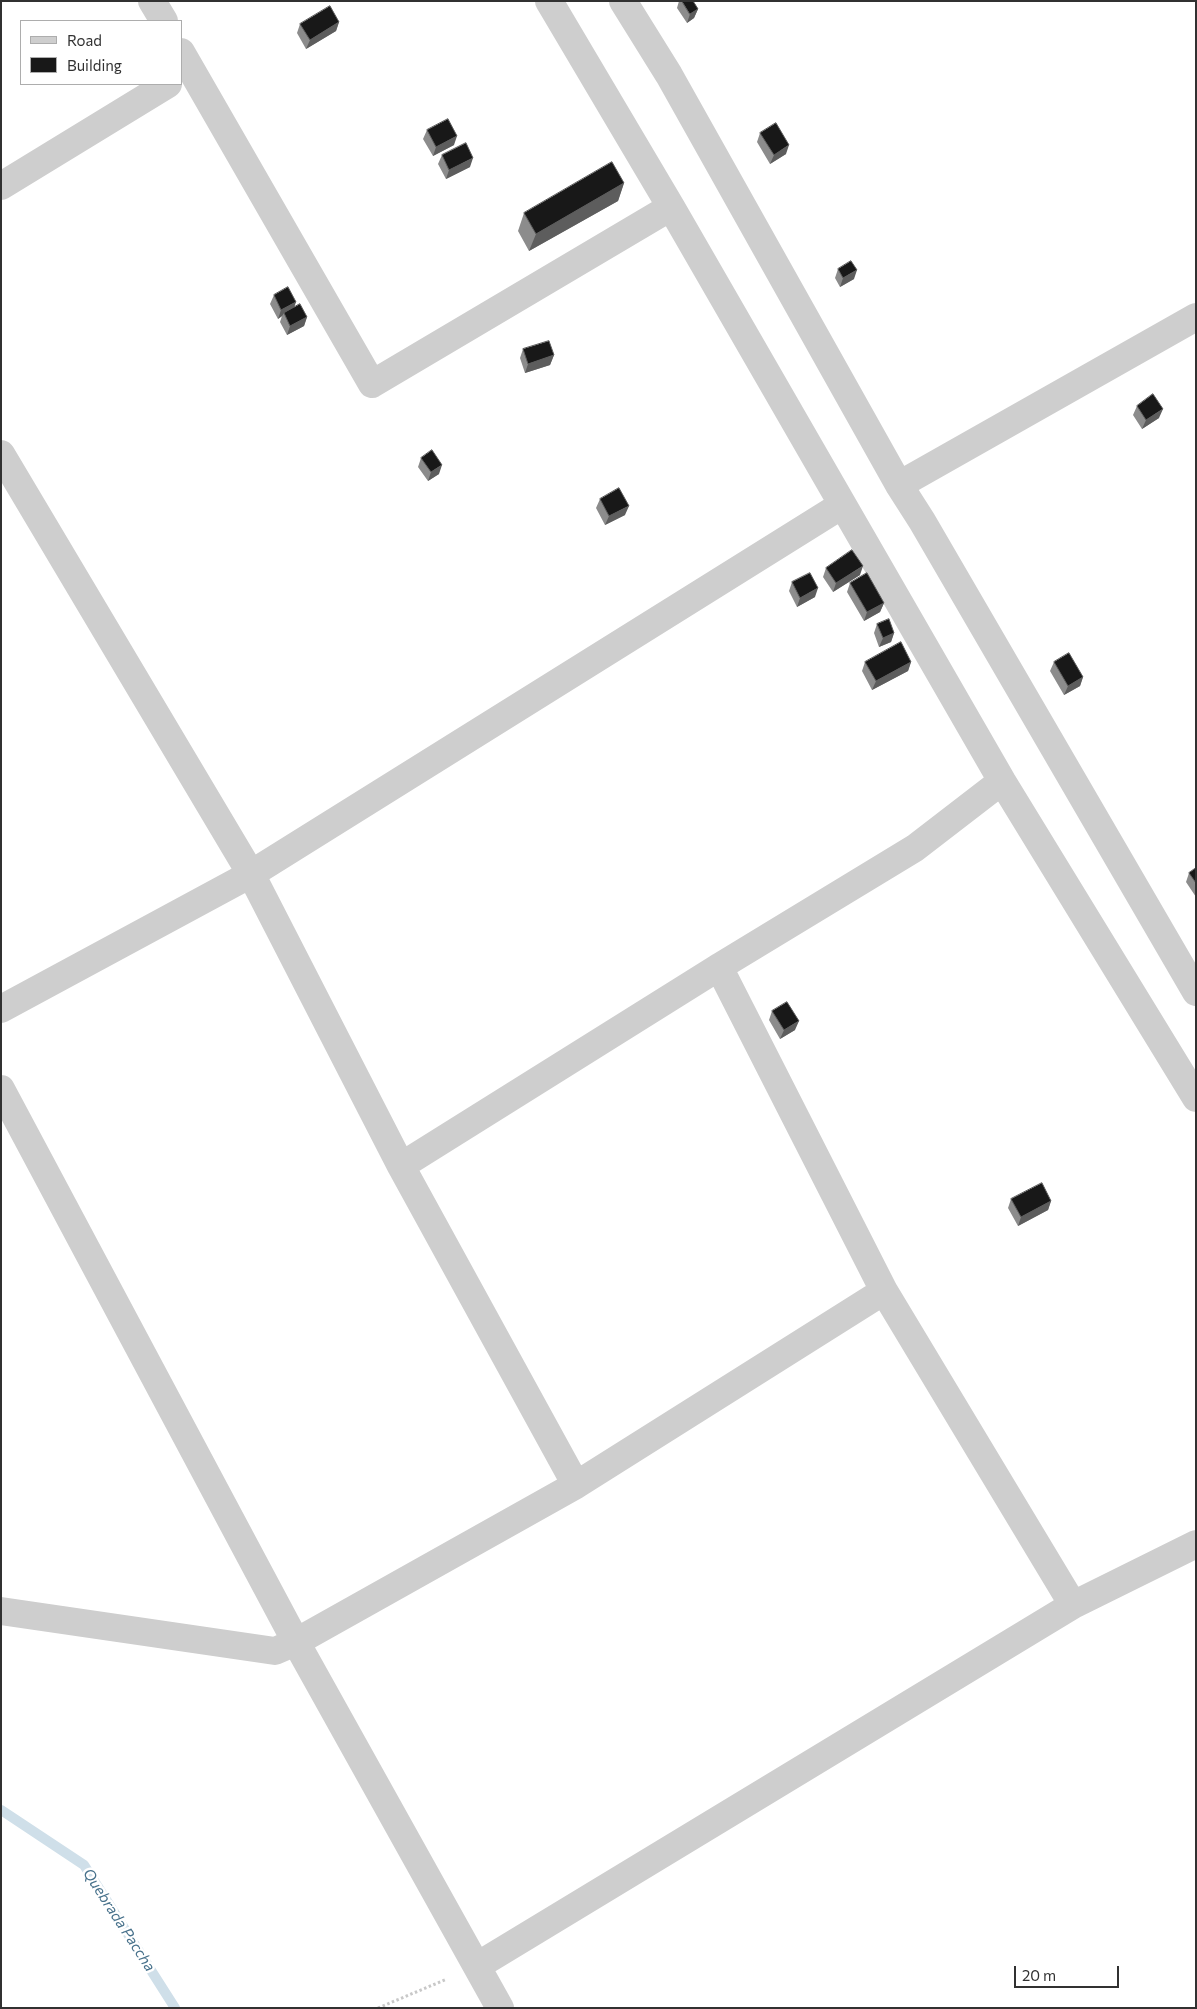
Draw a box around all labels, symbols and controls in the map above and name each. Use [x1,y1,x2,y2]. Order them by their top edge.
legend [20,20,182,85]
text: Road [67,31,102,49]
text: Building [67,56,122,74]
water label: Quebrada Paccha [79,1865,159,1975]
scale bar [1017,1956,1122,1988]
text: 20 m [1022,1966,1056,1984]

